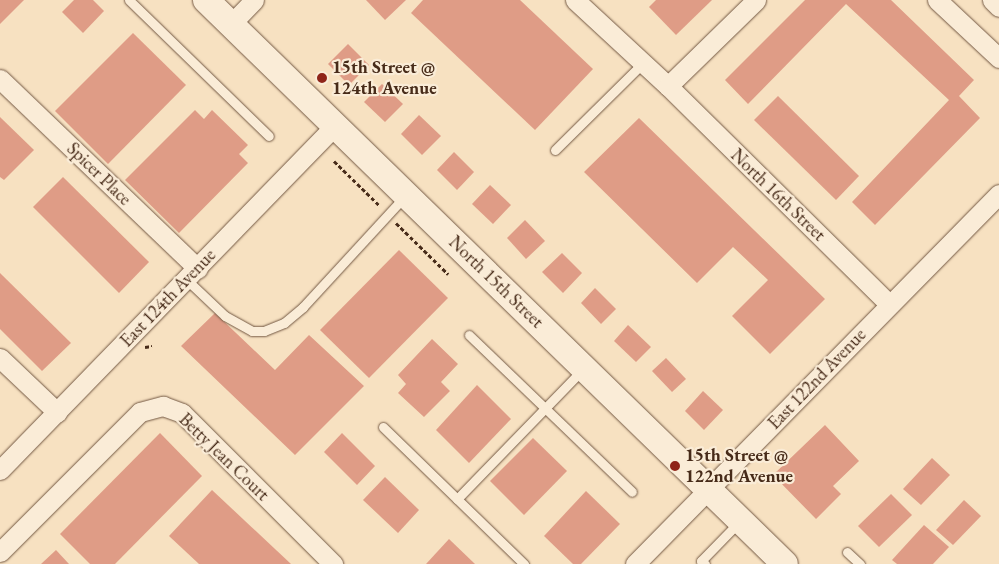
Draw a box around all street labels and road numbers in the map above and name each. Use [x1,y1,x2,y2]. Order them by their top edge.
street label: Spicer Place [62,138,136,210]
street label: North 16th Street [726,144,830,246]
street label: North 15th Street [444,231,548,333]
street label: East 124th Avenue [116,244,220,352]
street label: East 122nd Avenue [763,324,871,434]
street label: Betty Jean Court [175,409,273,505]

